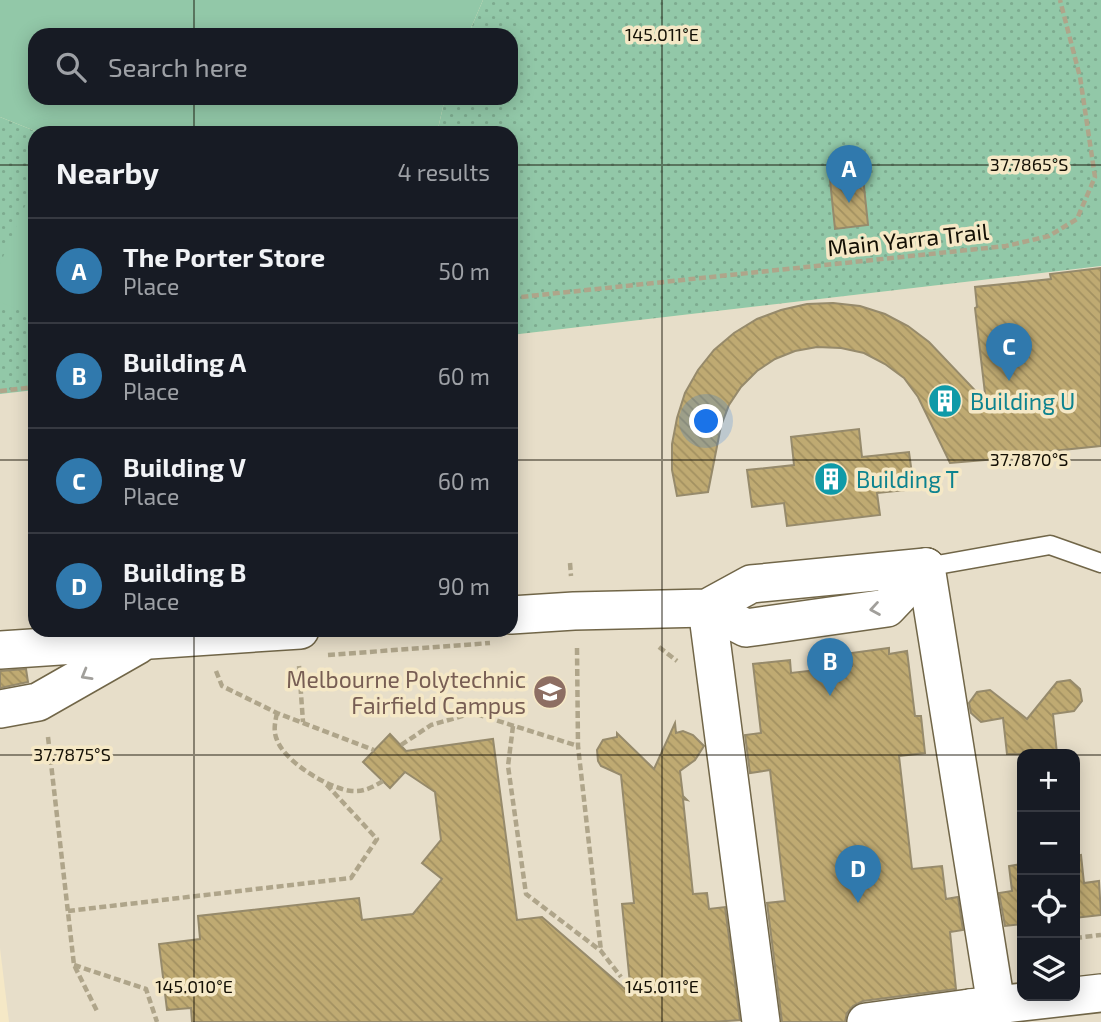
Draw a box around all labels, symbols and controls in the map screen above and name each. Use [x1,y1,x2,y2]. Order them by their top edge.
text: 145.011°E [625,23,699,45]
search box [28,28,518,105]
icon: search [52,48,90,86]
text: Search here [108,51,248,82]
pin: A [826,145,872,203]
text: 37.7865°S [990,153,1068,175]
text: Nearby [56,154,159,190]
text: 4 results [398,158,490,186]
street label: Main Yarra Trail [826,217,990,261]
text: The Porter Store [123,241,325,272]
text: A [71,257,87,285]
text: 50 m [439,257,490,285]
text: Place [123,272,179,300]
pin: C [986,323,1032,381]
text: Building A [123,346,246,377]
text: B [72,362,86,390]
text: 60 m [438,362,490,390]
text: Place [123,377,179,405]
building icon: Building U [926,382,964,420]
place label: Building U [970,387,1075,415]
your location [689,404,723,438]
text: 37.7870°S [990,448,1068,470]
text: Building V [123,451,246,482]
building icon: Building T [812,460,850,498]
place label: Building T [856,465,959,493]
text: C [72,467,86,495]
text: 60 m [438,467,490,495]
text: Place [123,482,179,510]
text: Building B [123,556,246,587]
text: D [71,572,87,600]
text: 90 m [438,572,490,600]
text: Place [123,587,179,615]
one-way arrow [869,601,881,616]
pin: B [807,638,853,696]
place label: Melbourne Polytechnic Fairfield Campus [286,665,526,719]
one-way arrow [80,667,93,680]
school or university icon: Melbourne Polytechnic Fairfield Campus [531,673,569,711]
text: 37.7875°S [33,743,111,765]
map controls [1017,749,1080,1001]
button: + [1017,749,1080,812]
button: − [1017,812,1080,875]
pin: D [835,845,881,903]
button: locate [1017,875,1080,938]
button: layers [1017,938,1080,1001]
text: 145.010°E [155,975,233,997]
text: 145.011°E [625,975,699,997]

